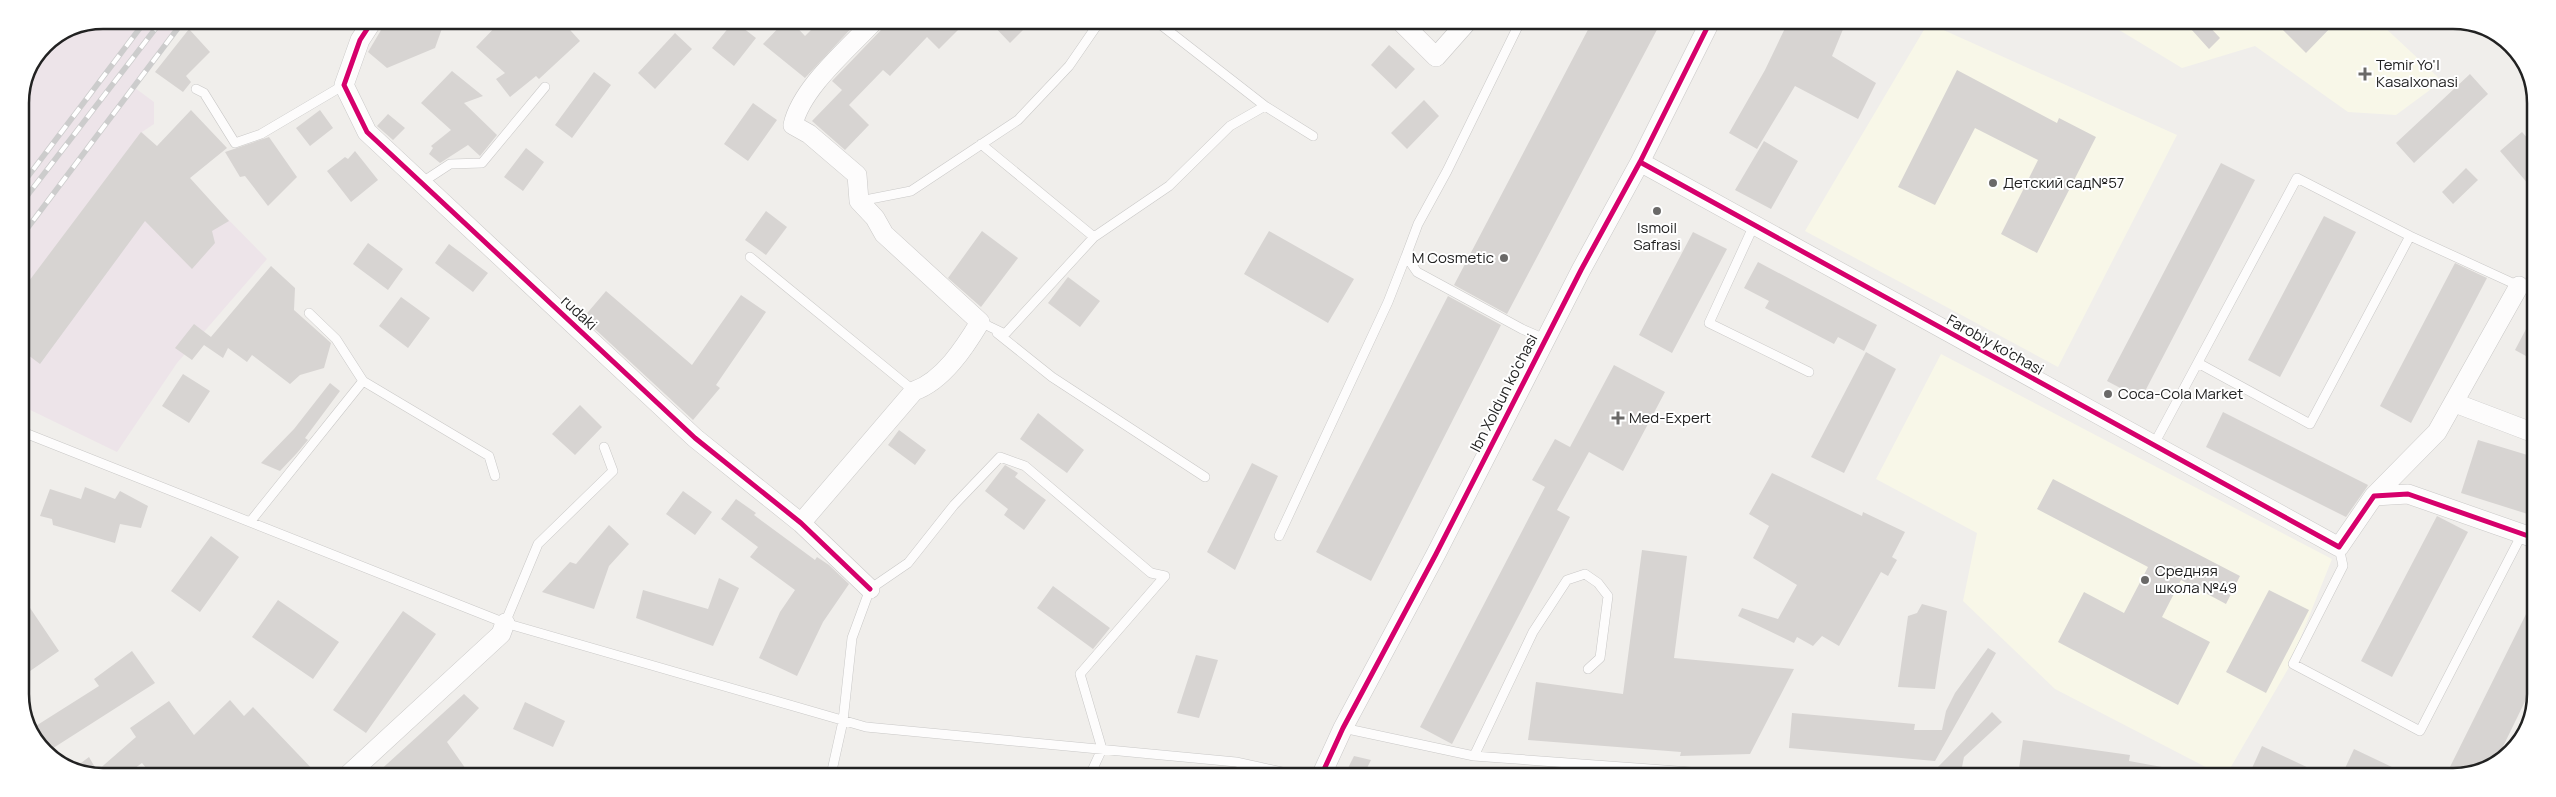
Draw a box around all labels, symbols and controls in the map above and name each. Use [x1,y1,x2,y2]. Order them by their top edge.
place label: Temir Yo'l Kasalxonasi [2376,54,2458,92]
marker: Temir Yo'l Kasalxonasi [2358,67,2372,81]
place label: Детский сад№57 [2003,172,2124,193]
marker: Детский сад№57 [1987,177,1999,189]
marker: Ismoil Safrasi [1651,205,1663,217]
place label: Ismoil Safrasi [1633,217,1681,255]
place label: M Cosmetic [1412,247,1494,268]
marker: M Cosmetic [1498,252,1510,264]
street label: rudaki [557,290,602,335]
street label: Farobiy ko'chasi [1943,309,2047,380]
street label: Ibn Xoldun ko'chasi [1465,330,1542,455]
place label: Coca-Cola Market [2118,383,2243,404]
marker: Coca-Cola Market [2102,388,2114,400]
place label: Med-Expert [1629,407,1711,428]
marker: Med-Expert [1611,411,1625,425]
place label: Средняя школа №49 [2155,560,2237,598]
marker: Средняя школа №49 [2139,574,2151,586]

